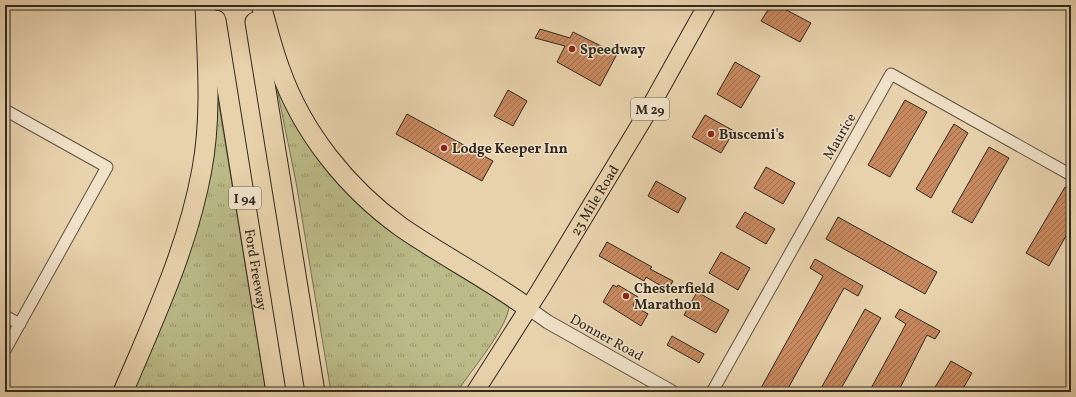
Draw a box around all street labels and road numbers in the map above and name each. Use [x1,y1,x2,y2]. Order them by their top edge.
road number: M 29 [631,98,669,120]
street label: Maurice [819,110,861,164]
street label: 23 Mile Road [567,162,624,240]
road number: I 94 [229,187,261,209]
street label: Ford Freeway [239,228,271,313]
street label: Donner Road [566,310,647,366]

